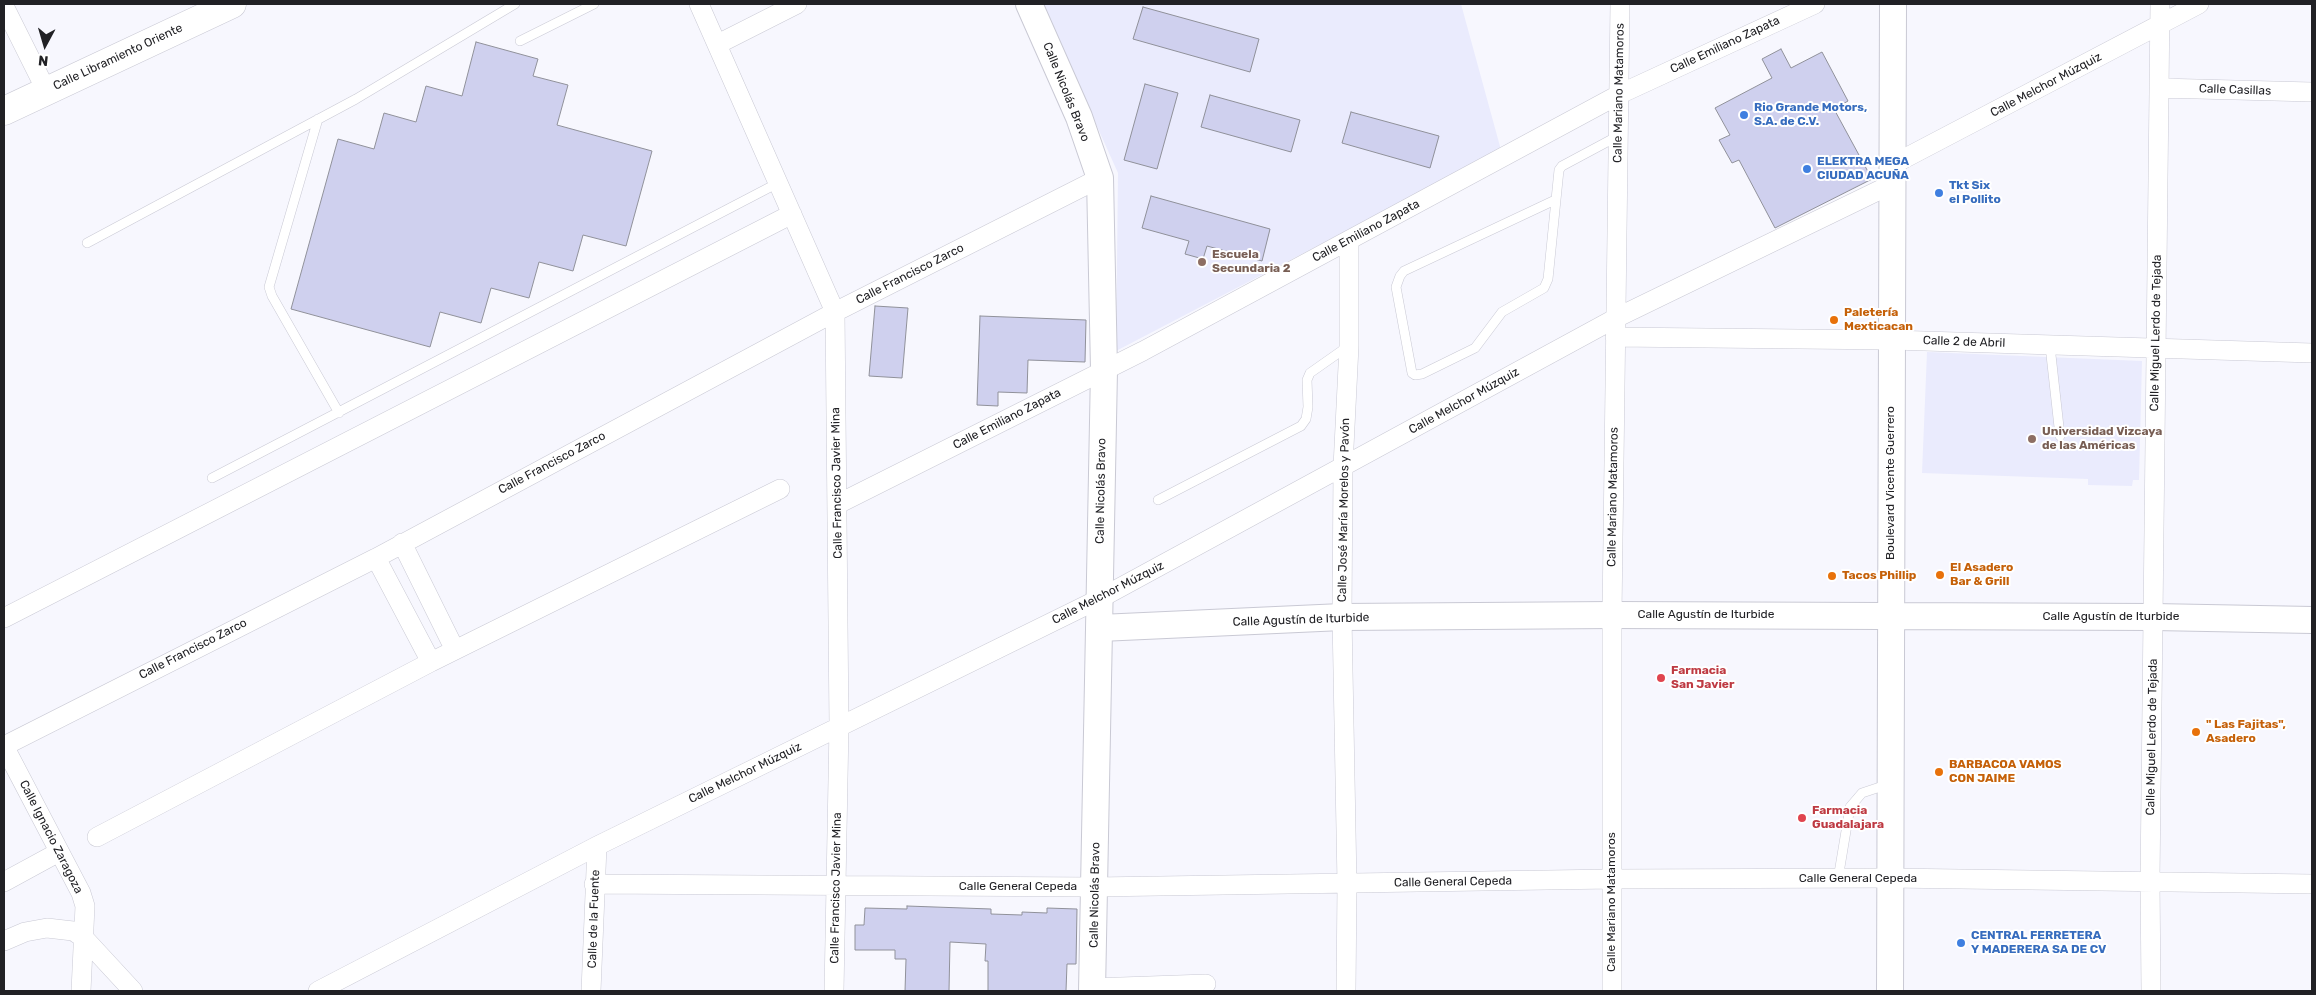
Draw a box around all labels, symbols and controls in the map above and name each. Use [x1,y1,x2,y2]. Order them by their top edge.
street label: Calle Emiliano Zapata [1668,13,1782,77]
north arrow [20,20,70,70]
street label: Calle Libramiento Oriente [51,21,185,93]
street label: Calle Mariano Matamoros [1611,23,1627,163]
street label: Calle Nicolás Bravo [1040,40,1092,144]
street label: Calle Melchor Múzquiz [1988,50,2104,120]
text: N [37,51,49,69]
street label: Calle Casillas [2199,82,2271,98]
place label: Rio Grande Motors, S.A. de C.V. [1754,101,1867,129]
marker: Rio Grande Motors, S.A. de C.V. [1738,109,1750,121]
place label: ELEKTRA MEGA CIUDAD ACUÑA [1817,155,1909,183]
marker: ELEKTRA MEGA CIUDAD ACUÑA [1801,163,1813,175]
place label: Tkt Six el Pollito [1949,179,2001,207]
marker: Tkt Six el Pollito [1933,187,1945,199]
street label: Calle Emiliano Zapata [1310,197,1422,265]
street label: Calle Francisco Zarco [854,241,966,307]
place label: Escuela Secundaria 2 [1212,248,1291,276]
street label: Calle Miguel Lerdo de Tejada [2147,254,2165,412]
marker: Escuela Secundaria 2 [1196,256,1208,268]
place label: Paletería Mexticacan [1844,306,1913,334]
marker: Paletería Mexticacan [1828,314,1840,326]
street label: Calle 2 de Abril [1923,333,2005,351]
street label: Calle Melchor Múzquiz [1406,365,1522,437]
street label: Calle Emiliano Zapata [951,385,1063,453]
street label: Boulevard Vicente Guerrero [1884,406,1898,560]
street label: Calle Francisco Javier Mina [828,407,846,559]
street label: Calle José María Morelos y Pavón [1335,418,1353,602]
place label: Universidad Vizcaya de las Américas [2042,425,2162,453]
street label: Calle Mariano Matamoros [1605,427,1621,567]
street label: Calle Francisco Zarco [496,429,608,497]
marker: Universidad Vizcaya de las Américas [2026,433,2038,445]
street label: Calle Nicolás Bravo [1093,438,1109,544]
street label: Calle Melchor Múzquiz [1050,558,1166,628]
place label: El Asadero Bar & Grill [1950,561,2013,589]
place label: Tacos Phillip [1842,569,1916,583]
marker: El Asadero Bar & Grill [1934,569,1946,581]
marker: Tacos Phillip [1826,570,1838,582]
street label: Calle Agustín de Iturbide [1638,608,1774,622]
street label: Calle Agustín de Iturbide [1232,610,1370,630]
street label: Calle Agustín de Iturbide [2043,610,2179,624]
street label: Calle Francisco Zarco [137,616,249,682]
street label: Calle Miguel Lerdo de Tejada [2143,658,2161,816]
place label: Farmacia San Javier [1671,664,1734,692]
marker: Farmacia San Javier [1655,672,1667,684]
place label: " Las Fajitas", Asadero [2206,718,2286,746]
marker: " Las Fajitas", Asadero [2190,726,2202,738]
street label: Calle Melchor Múzquiz [686,739,804,807]
place label: BARBACOA VAMOS CON JAIME [1949,758,2062,786]
marker: BARBACOA VAMOS CON JAIME [1933,766,1945,778]
street label: Calle Ignacio Zaragoza [16,778,86,896]
place label: Farmacia Guadalajara [1812,804,1884,832]
street label: Calle Francisco Javier Mina [827,812,845,964]
marker: Farmacia Guadalajara [1796,812,1808,824]
street label: Calle Mariano Matamoros [1605,832,1619,972]
street label: Calle Nicolás Bravo [1087,842,1103,948]
street label: Calle de la Fuente [585,869,603,969]
street label: Calle General Cepeda [1799,872,1917,886]
street label: Calle General Cepeda [1394,874,1512,890]
street label: Calle General Cepeda [959,880,1077,894]
place label: CENTRAL FERRETERA Y MADERERA SA DE CV [1971,929,2106,957]
marker: CENTRAL FERRETERA Y MADERERA SA DE CV [1955,937,1967,949]

